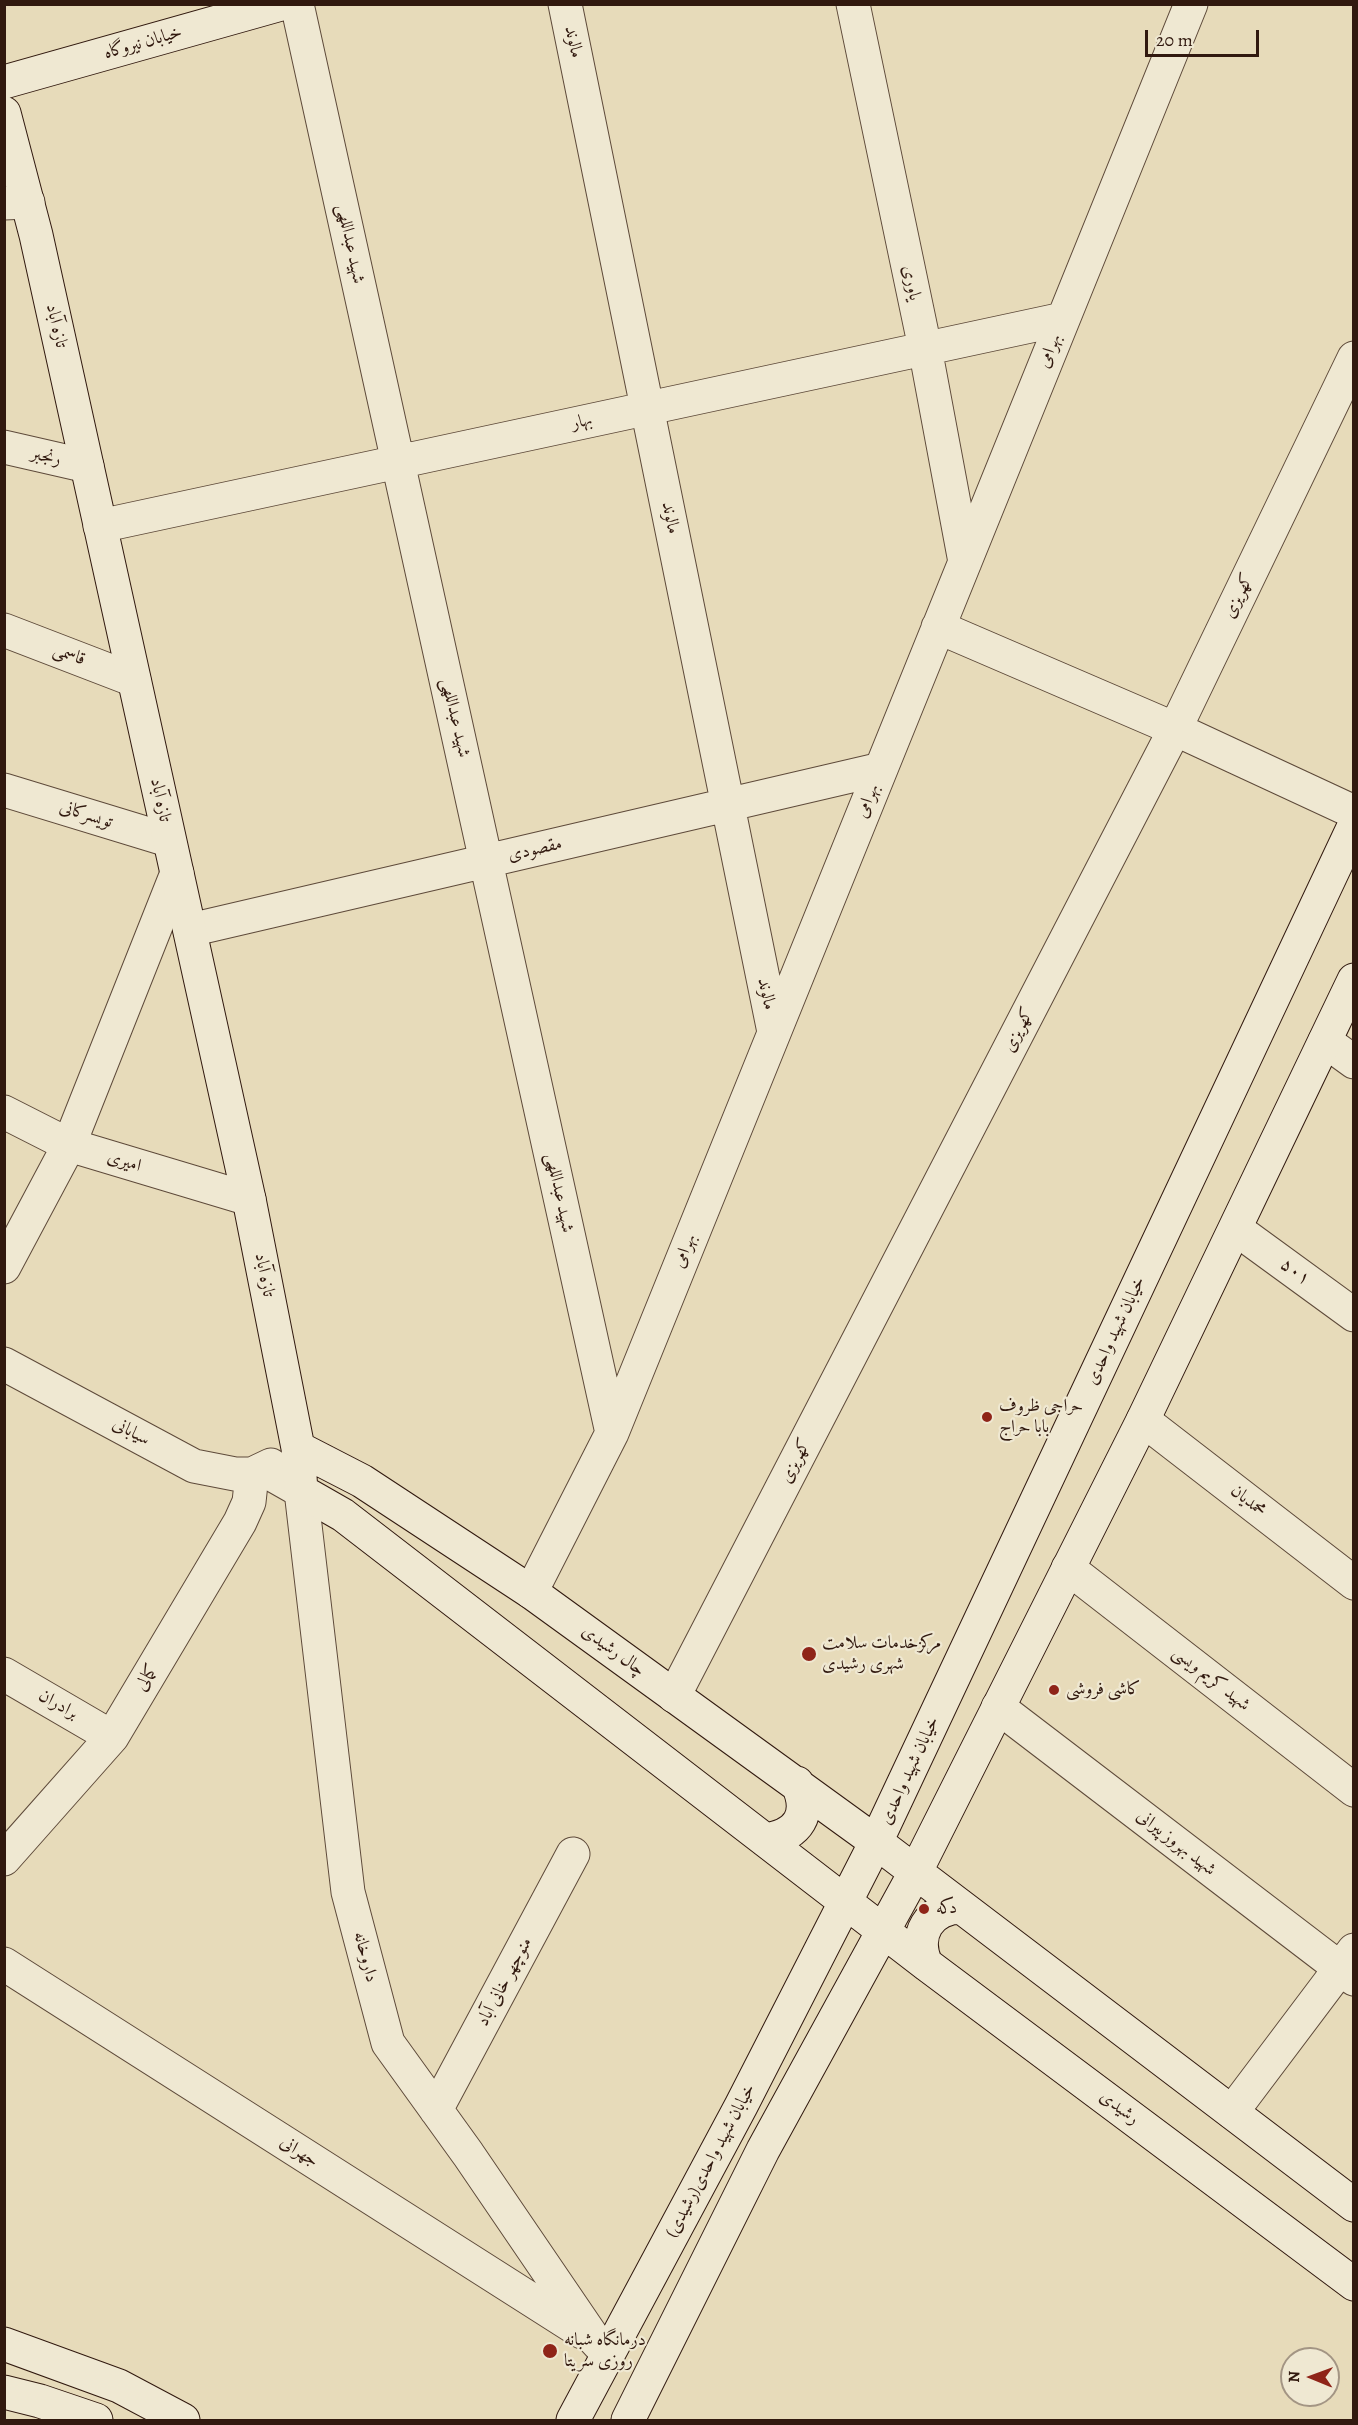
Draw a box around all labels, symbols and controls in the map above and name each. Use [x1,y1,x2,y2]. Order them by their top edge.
scale bar [1148,18,1262,56]
street label: خیابان نیروگاه [101,22,185,64]
street label: مالوند [559,24,587,60]
text: 20 m [1156,28,1193,52]
street label: شهید عبداللهی [331,202,369,286]
street label: یاوری [897,263,925,303]
street label: تازه آباد [40,302,72,350]
street label: بهرامی [1033,331,1067,371]
street label: بهار [570,409,594,435]
street label: رنجبر [29,443,63,471]
street label: مالوند [656,500,684,536]
street label: کهریزی [1219,570,1259,622]
street label: قاسمی [50,639,88,671]
street label: شهید عبداللهی [435,676,475,760]
street label: تازه آباد [145,776,175,824]
street label: بهرامی [851,781,885,821]
street label: تویسرکانی [57,797,115,833]
street label: مقصودی [506,833,564,867]
street label: مالوند [752,976,780,1012]
street label: کهریزی [999,1004,1039,1056]
street label: امیری [104,1147,144,1177]
street label: شهید عبداللهی [540,1151,578,1235]
street label: بهرامی [668,1231,702,1271]
street label: تازه آباد [249,1251,279,1299]
street label: ۵۰۱ [1276,1254,1314,1290]
street label: خیابان شهید واحدی [1082,1273,1150,1389]
place label: حراجی ظروف بابا حراج [999,1396,1083,1438]
marker: حراجی ظروف بابا حراج [980,1410,994,1424]
street label: سیابانی [108,1413,154,1451]
street label: کهریزی [776,1435,816,1487]
street label: محمدیان [1226,1480,1270,1522]
street label: چال رشیدی [577,1621,649,1681]
place label: مرکزخدمات سلامت شهری رشیدی [822,1633,941,1676]
street label: شهید کریم ویسی [1168,1642,1254,1716]
marker: مرکزخدمات سلامت شهری رشیدی [800,1645,818,1663]
street label: کمالی [131,1661,163,1695]
place label: کاشی فروشی [1066,1679,1141,1701]
marker: کاشی فروشی [1047,1683,1061,1697]
street label: برادران [34,1685,82,1725]
street label: خیابان شهید واحدی [876,1713,944,1829]
street label: شهید بهروز پیرانی [1132,1805,1220,1881]
place label: دکه [936,1898,957,1920]
marker: دکه [917,1902,931,1916]
street label: داروخانه [348,1929,382,1985]
street label: منوچهر خانی آباد [473,1934,537,2030]
street label: خیابان شهید واحدی(رشیدی) [661,2081,761,2241]
street label: رشیدی [1095,2086,1143,2130]
street label: جهرانی [275,2131,323,2173]
place label: درمانگاه شبانه روزی سریتا [564,2330,646,2372]
marker: درمانگاه شبانه روزی سریتا [541,2342,559,2360]
north arrow [1280,2347,1340,2407]
text: N [1283,2371,1305,2383]

